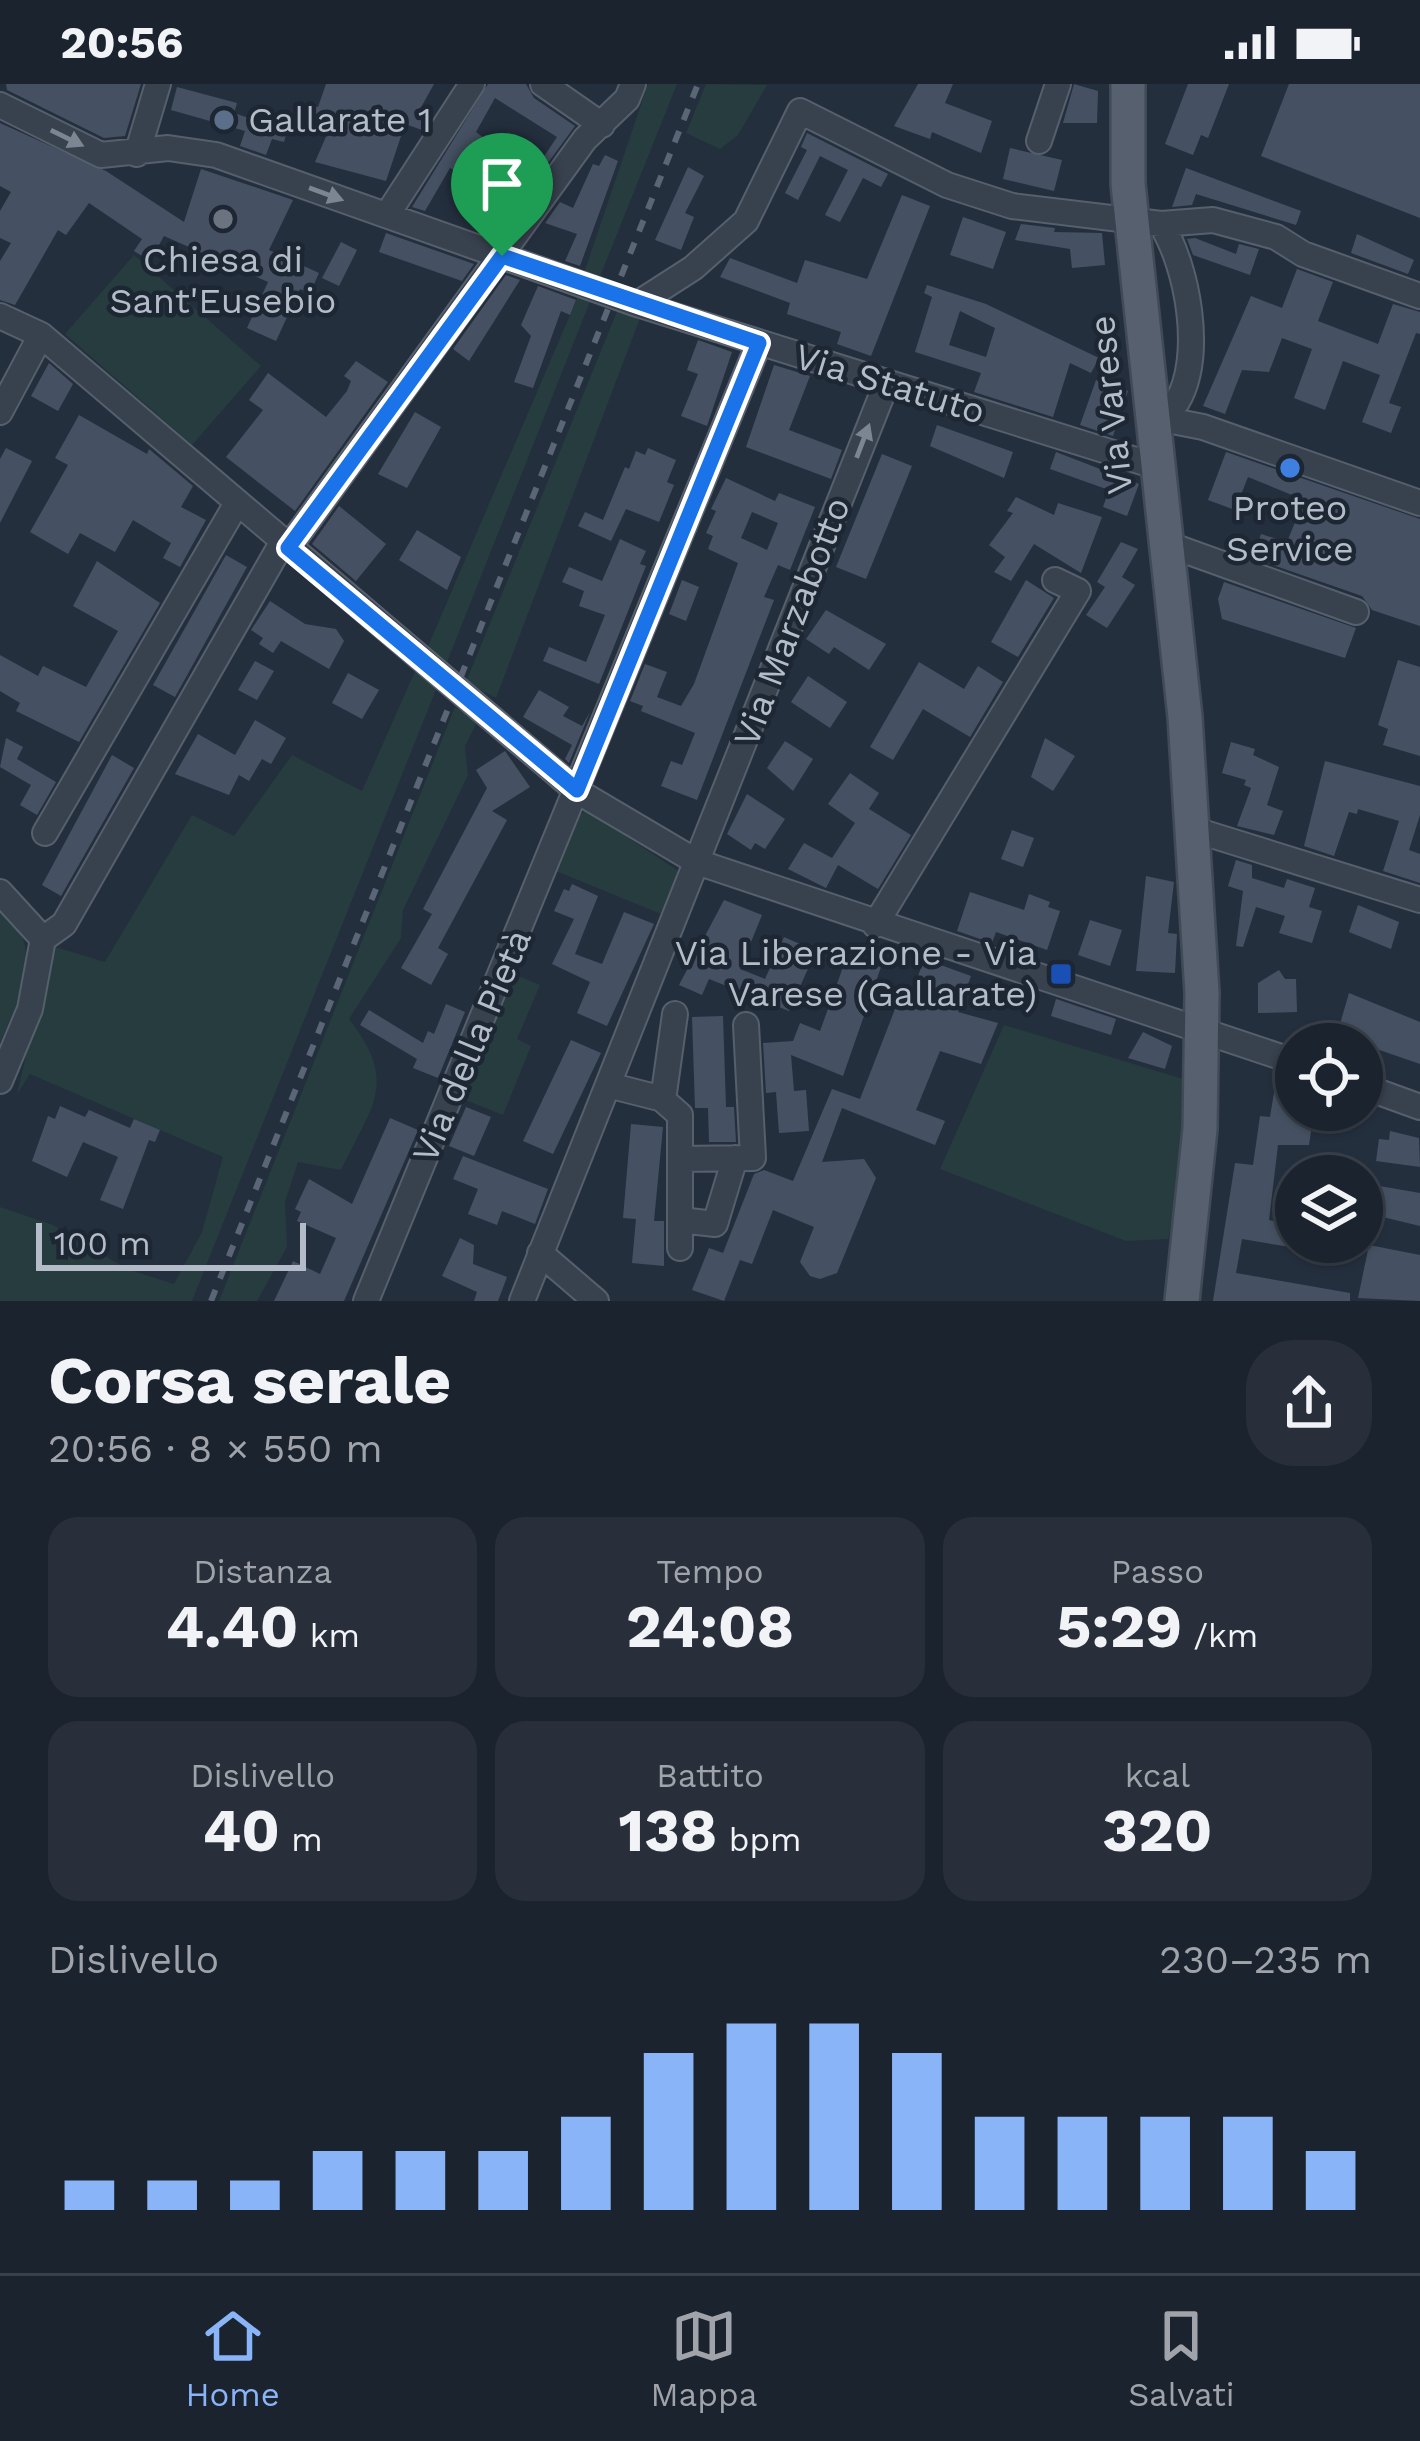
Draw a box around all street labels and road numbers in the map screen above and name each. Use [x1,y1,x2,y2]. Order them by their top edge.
street label: Via Varese [1081,313,1141,497]
street label: Via Statuto [790,335,990,433]
street label: Via Marzabotto [725,492,859,752]
street label: Via della Pietà [404,923,540,1169]

